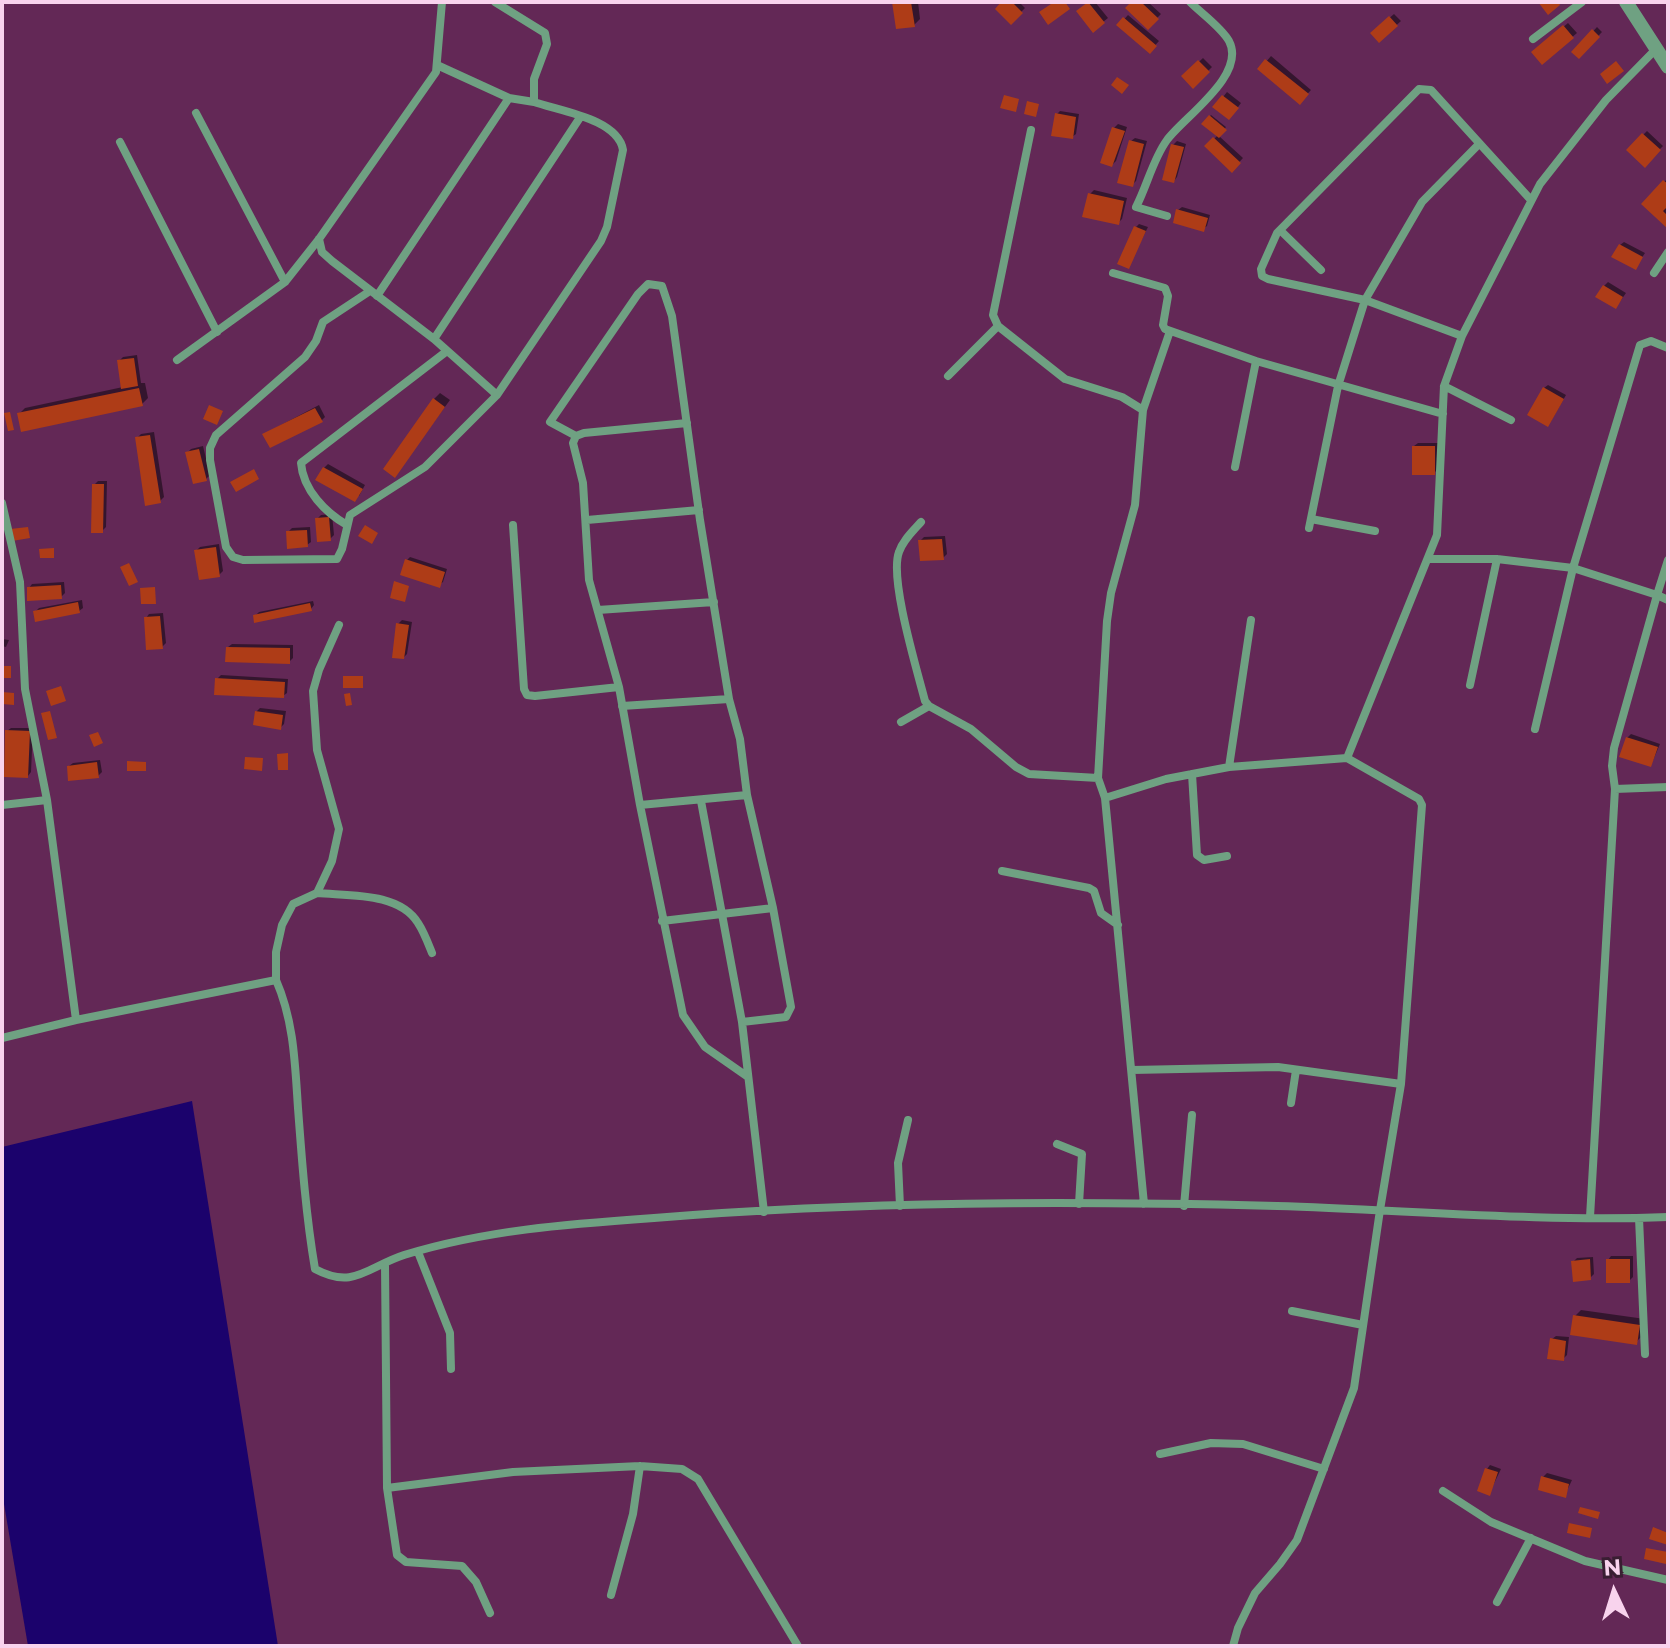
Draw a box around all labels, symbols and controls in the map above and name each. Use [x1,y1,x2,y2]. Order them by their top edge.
north arrow [1574,1552,1654,1632]
text: N [1602,1553,1622,1582]

